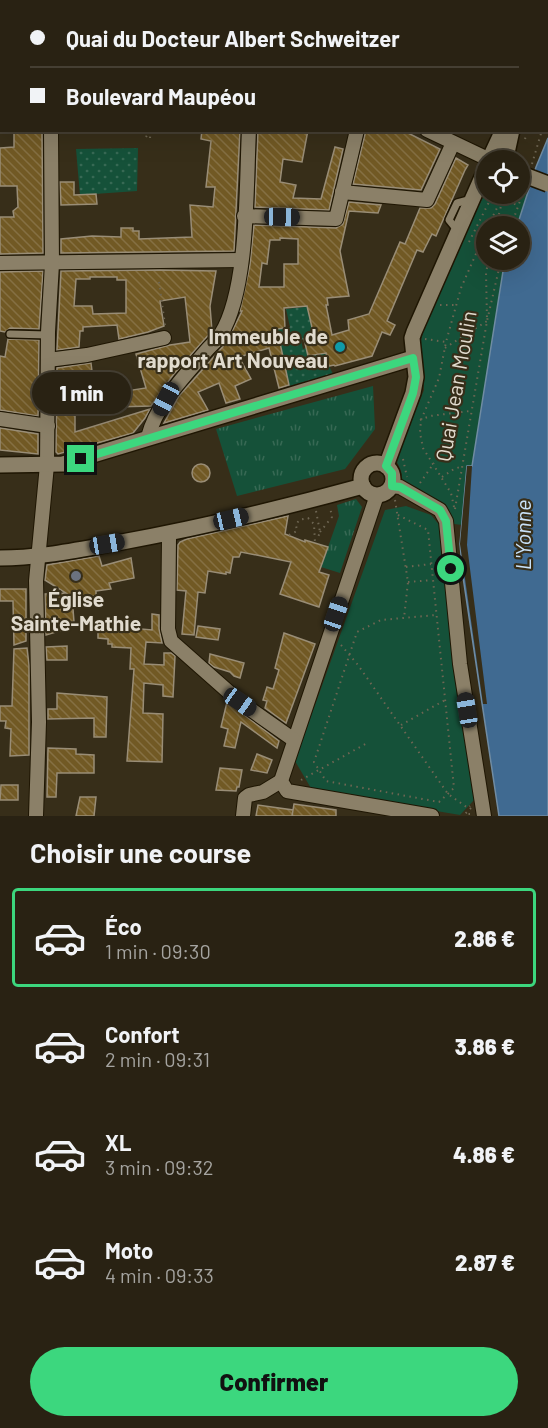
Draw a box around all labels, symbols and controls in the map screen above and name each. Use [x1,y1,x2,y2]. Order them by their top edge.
text: Quai du Docteur Albert Schweitzer [66,25,400,51]
text: Boulevard Maupéou [66,83,256,109]
map controls [476,150,530,270]
button: locate [476,150,530,204]
car [264,208,300,226]
button: layers [476,216,530,270]
street label: Quai Jean Moulin [429,309,481,463]
place label: Immeuble de rapport Art Nouveau [137,323,328,372]
marker: Immeuble de rapport Art Nouveau [333,340,347,354]
callout: 1 min [32,372,130,414]
car [150,379,182,419]
text: 1 min [60,381,103,405]
route end [67,445,94,472]
water label: L'Yonne [509,500,535,570]
car [211,506,251,532]
car [88,532,126,556]
route start [437,555,464,582]
marker: Église Sainte-Mathie [69,569,83,583]
place label: Église Sainte-Mathie [11,586,141,635]
car [322,594,350,634]
car [220,684,260,720]
car [455,691,479,729]
text: Choisir une course [30,836,251,868]
icon: car [33,911,87,965]
text: Éco [105,913,142,939]
text: 2.86 € [454,925,515,951]
text: 1 min · 09:30 [105,939,211,963]
icon: car [33,1019,87,1073]
text: Confort [105,1021,180,1047]
text: 3.86 € [455,1033,515,1059]
text: 2 min · 09:31 [105,1047,210,1071]
icon: car [33,1127,87,1181]
text: XL [105,1129,131,1155]
text: 4.86 € [453,1141,515,1167]
text: 3 min · 09:32 [105,1155,213,1179]
icon: car [33,1235,87,1289]
text: Moto [105,1237,153,1263]
text: 2.87 € [455,1249,515,1275]
text: 4 min · 09:33 [105,1263,214,1287]
button: Confirmer [30,1347,518,1416]

